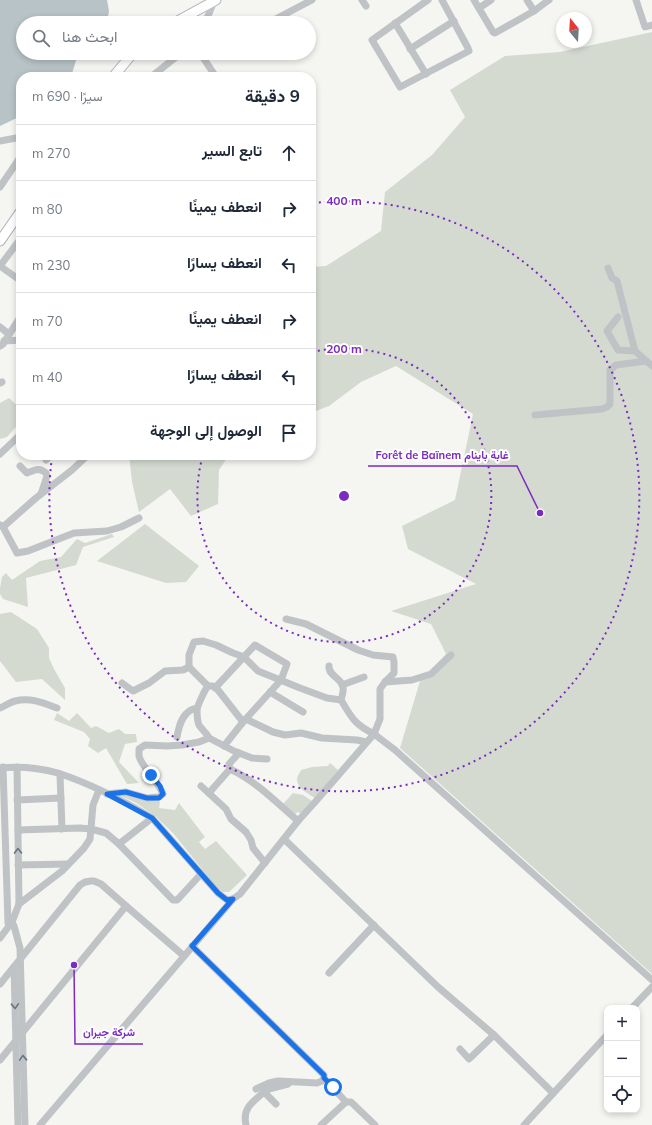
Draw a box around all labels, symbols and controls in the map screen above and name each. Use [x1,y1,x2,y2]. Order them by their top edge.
north arrow [556,12,592,48]
search box [16,16,316,60]
icon: search [30,27,52,49]
text: ابحث هنا [62,27,117,46]
text: 9 دقيقة [245,85,300,106]
text: سيرًا · 690 m [32,88,103,104]
text: تابع السير [202,141,262,160]
icon: ahead [278,142,300,164]
text: 270 m [32,145,70,161]
text: 400 m [326,193,362,208]
text: انعطف يمينًا [189,197,262,216]
icon: right [278,198,300,220]
text: 80 m [32,201,62,217]
text: انعطف يسارًا [187,253,262,272]
icon: left [278,254,300,276]
text: 230 m [32,257,70,273]
text: انعطف يمينًا [189,309,262,328]
icon: right [278,310,300,332]
text: 70 m [32,313,62,329]
text: 200 m [326,341,362,356]
text: انعطف يسارًا [187,365,262,384]
icon: left [278,366,300,388]
text: 40 m [32,369,62,385]
text: الوصول إلى الوجهة [150,421,262,440]
icon: arrive [278,422,300,444]
callout: Forêt de Baïnem غابة باينام [368,443,517,466]
text: Forêt de Baïnem غابة باينام [375,448,509,463]
centre of rings [337,489,351,503]
route end [142,766,160,784]
one-way arrow [14,848,22,854]
one-way arrow [11,1003,19,1009]
map controls [604,1005,640,1113]
button: + [604,1005,640,1041]
callout: شركة جيران [75,1021,143,1044]
text: شركة جيران [83,1025,135,1039]
button: − [604,1041,640,1077]
one-way arrow [19,1055,28,1061]
button: locate [604,1077,640,1113]
route start [324,1078,342,1096]

